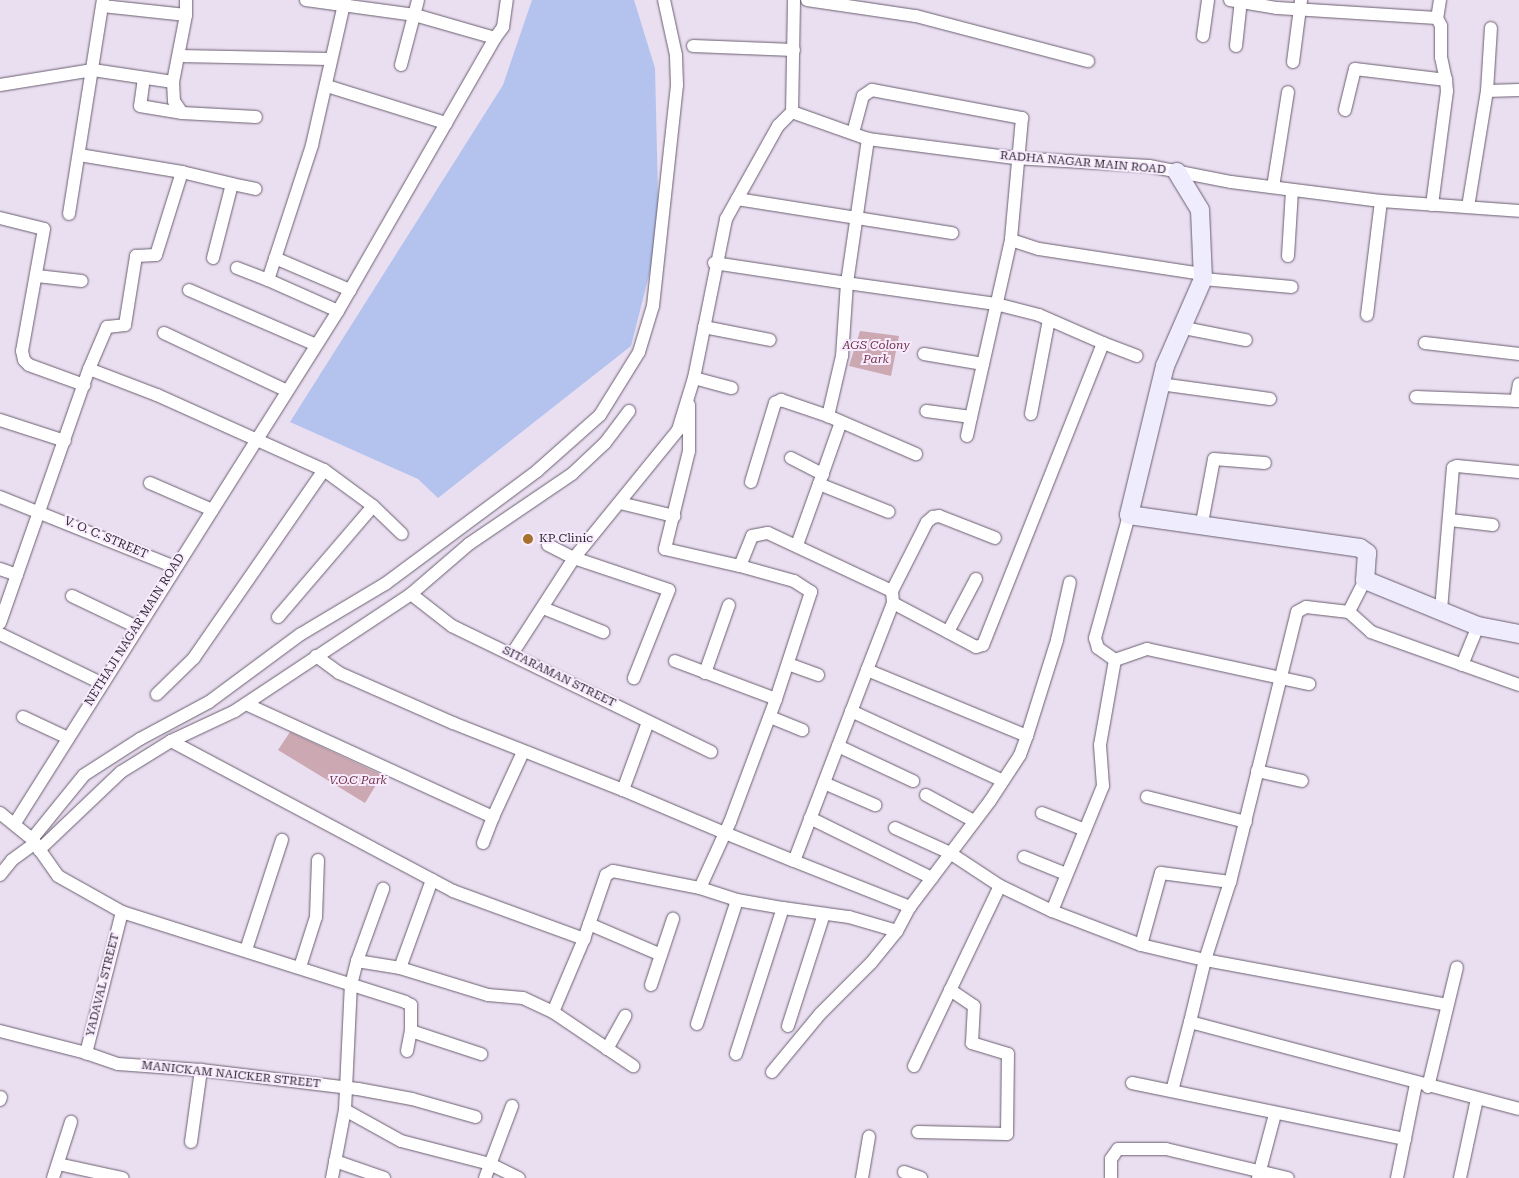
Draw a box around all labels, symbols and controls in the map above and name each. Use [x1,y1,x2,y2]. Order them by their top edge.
street label: RADHA NAGAR MAIN ROAD [999,149,1167,177]
park label: AGS Colony Park [842,339,910,367]
street label: V. O. C. STREET [62,514,150,562]
marker: KP Clinic [521,532,535,546]
place label: KP Clinic [539,532,593,546]
street label: NETHAJI NAGAR MAIN ROAD [82,551,188,709]
street label: SITARAMAN STREET [500,643,618,711]
park label: V.O.C Park [329,774,387,788]
street label: YADAVAL STREET [83,932,123,1038]
street label: MANICKAM NAICKER STREET [141,1058,321,1092]

